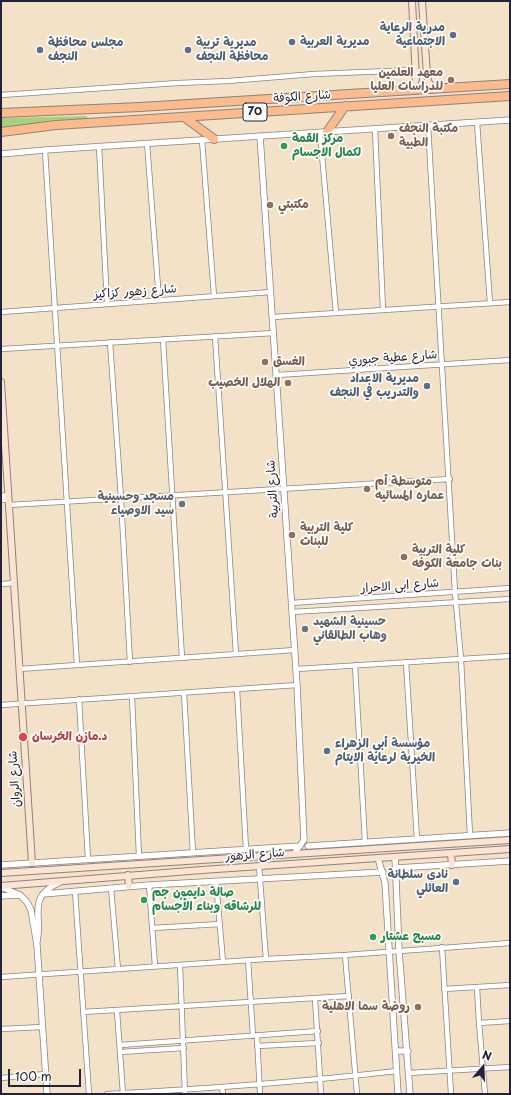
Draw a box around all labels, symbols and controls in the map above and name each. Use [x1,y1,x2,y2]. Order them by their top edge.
place label: مدرية الرعاية الاجتماعية [380,21,445,49]
marker: مدرية الرعاية الاجتماعية [448,30,458,40]
place label: مديرية العربية [300,35,369,49]
place label: مجلس محافظة النجف [48,36,123,64]
place label: مديرية تربية محافظة النجف [196,36,268,64]
marker: مديرية العربية [287,37,297,47]
marker: مجلس محافظة النجف [35,45,45,55]
marker: مديرية تربية محافظة النجف [183,45,193,55]
place label: معهد العلمين للدراسات العليا [371,66,443,94]
marker: معهد العلمين للدراسات العليا [446,75,456,85]
street label: شارع الكوفة [273,88,331,106]
road number: 70 [243,103,267,121]
place label: مكتبة النجف الطبية [399,122,458,150]
marker: مكتبة النجف الطبية [386,131,396,141]
place label: مركز القمة لكمال الاجسام [292,132,361,160]
marker: مركز القمة لكمال الاجسام [279,141,289,151]
place label: مكتبتي [278,198,309,212]
marker: مكتبتي [265,200,275,210]
street label: شارع زهور كزاكيز [93,282,177,302]
street label: شارع عطية جبوري [348,348,438,368]
place label: الغسق [273,355,305,369]
marker: الغسق [260,357,270,367]
place label: مديرية الاعداد والتدريب في النجف [330,372,419,400]
place label: الهلال الخصيب [208,376,280,390]
marker: الهلال الخصيب [283,378,293,388]
marker: مديرية الاعداد والتدريب في النجف [422,381,432,391]
street label: شارع التربية [264,460,282,518]
place label: متوسطة أم عماره المسائيه [375,475,445,503]
marker: متوسطة أم عماره المسائيه [362,484,372,494]
place label: مسجد وحسينية سيد الاوصياء [97,490,174,518]
marker: مسجد وحسينية سيد الاوصياء [177,499,187,509]
place label: كلية التربية للبنات [300,521,353,549]
marker: كلية التربية للبنات [287,530,297,540]
place label: كلية التربية بنات جامعة الكوفه [412,543,502,571]
marker: كلية التربية بنات جامعة الكوفه [399,552,409,562]
street label: شارع ابی الاحرار [360,576,440,596]
place label: حسينية الشهيد وهاب الطالقاني [313,615,387,643]
marker: حسينية الشهيد وهاب الطالقاني [300,624,310,634]
place label: د.مازن الخرسان [32,730,107,744]
marker: د.مازن الخرسان [17,731,29,743]
place label: مؤسسة أبي الزهراء الخيرية لرعاية الايتام [335,737,435,765]
marker: مؤسسة أبي الزهراء الخيرية لرعاية الايتام [322,746,332,756]
street label: شارع الروان [6,750,24,808]
street label: شارع الزهور [225,846,285,864]
place label: نادي سلطانة العائلي [388,868,448,896]
marker: نادي سلطانة العائلي [451,877,461,887]
place label: صالة دايمون جم للرشاقه وبناء الأجسام [152,886,261,914]
marker: صالة دايمون جم للرشاقه وبناء الأجسام [139,895,149,905]
place label: مسبح عشتار [381,930,441,944]
marker: مسبح عشتار [368,932,378,942]
place label: روضة سما الاهلية [322,1000,410,1014]
marker: روضة سما الاهلية [413,1002,423,1012]
text: N [480,1046,494,1065]
north arrow [463,1047,503,1087]
scale bar [10,1061,83,1087]
text: 100 m [15,1067,52,1085]

